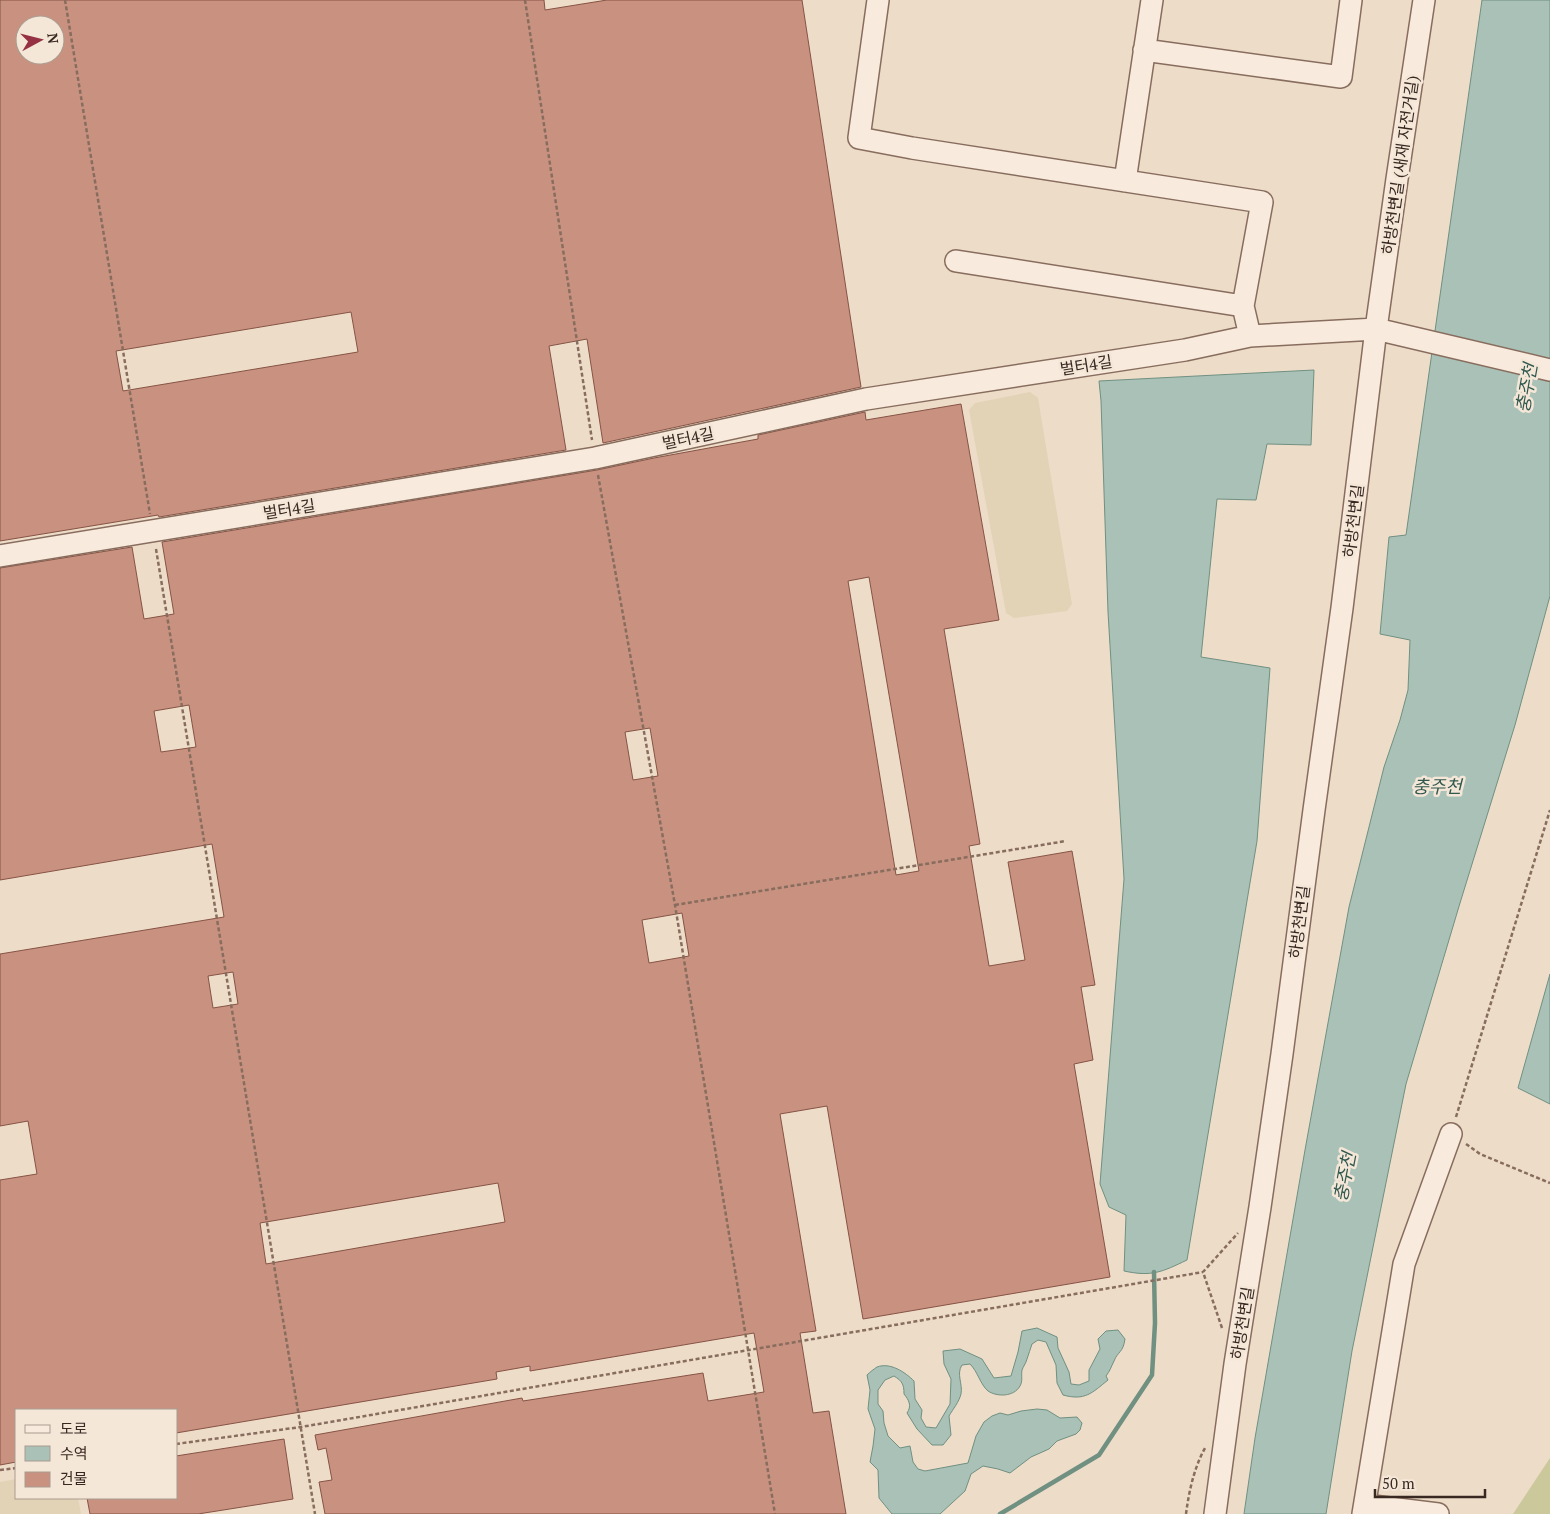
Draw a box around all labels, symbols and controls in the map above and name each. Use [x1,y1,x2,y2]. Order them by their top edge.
north arrow [15,15,65,65]
text: N [43,32,64,45]
street label: 하방천변길 (새재 자전거길) [1377,74,1423,256]
street label: 벌터4길 [1058,350,1114,380]
water label: 충주천 [1510,359,1543,414]
street label: 벌터4길 [660,422,716,454]
street label: 하방천변길 [1338,483,1368,559]
street label: 벌터4길 [261,494,317,524]
water label: 충주천 [1412,774,1464,798]
street label: 하방천변길 [1284,884,1314,960]
water label: 충주천 [1327,1148,1361,1203]
street label: 하방천변길 [1225,1285,1259,1361]
legend [15,1409,178,1499]
text: 도로 [60,1418,88,1438]
text: 수역 [60,1443,88,1463]
scale bar [1375,1466,1485,1498]
text: 건물 [60,1468,88,1488]
text: 50 m [1382,1473,1415,1493]

